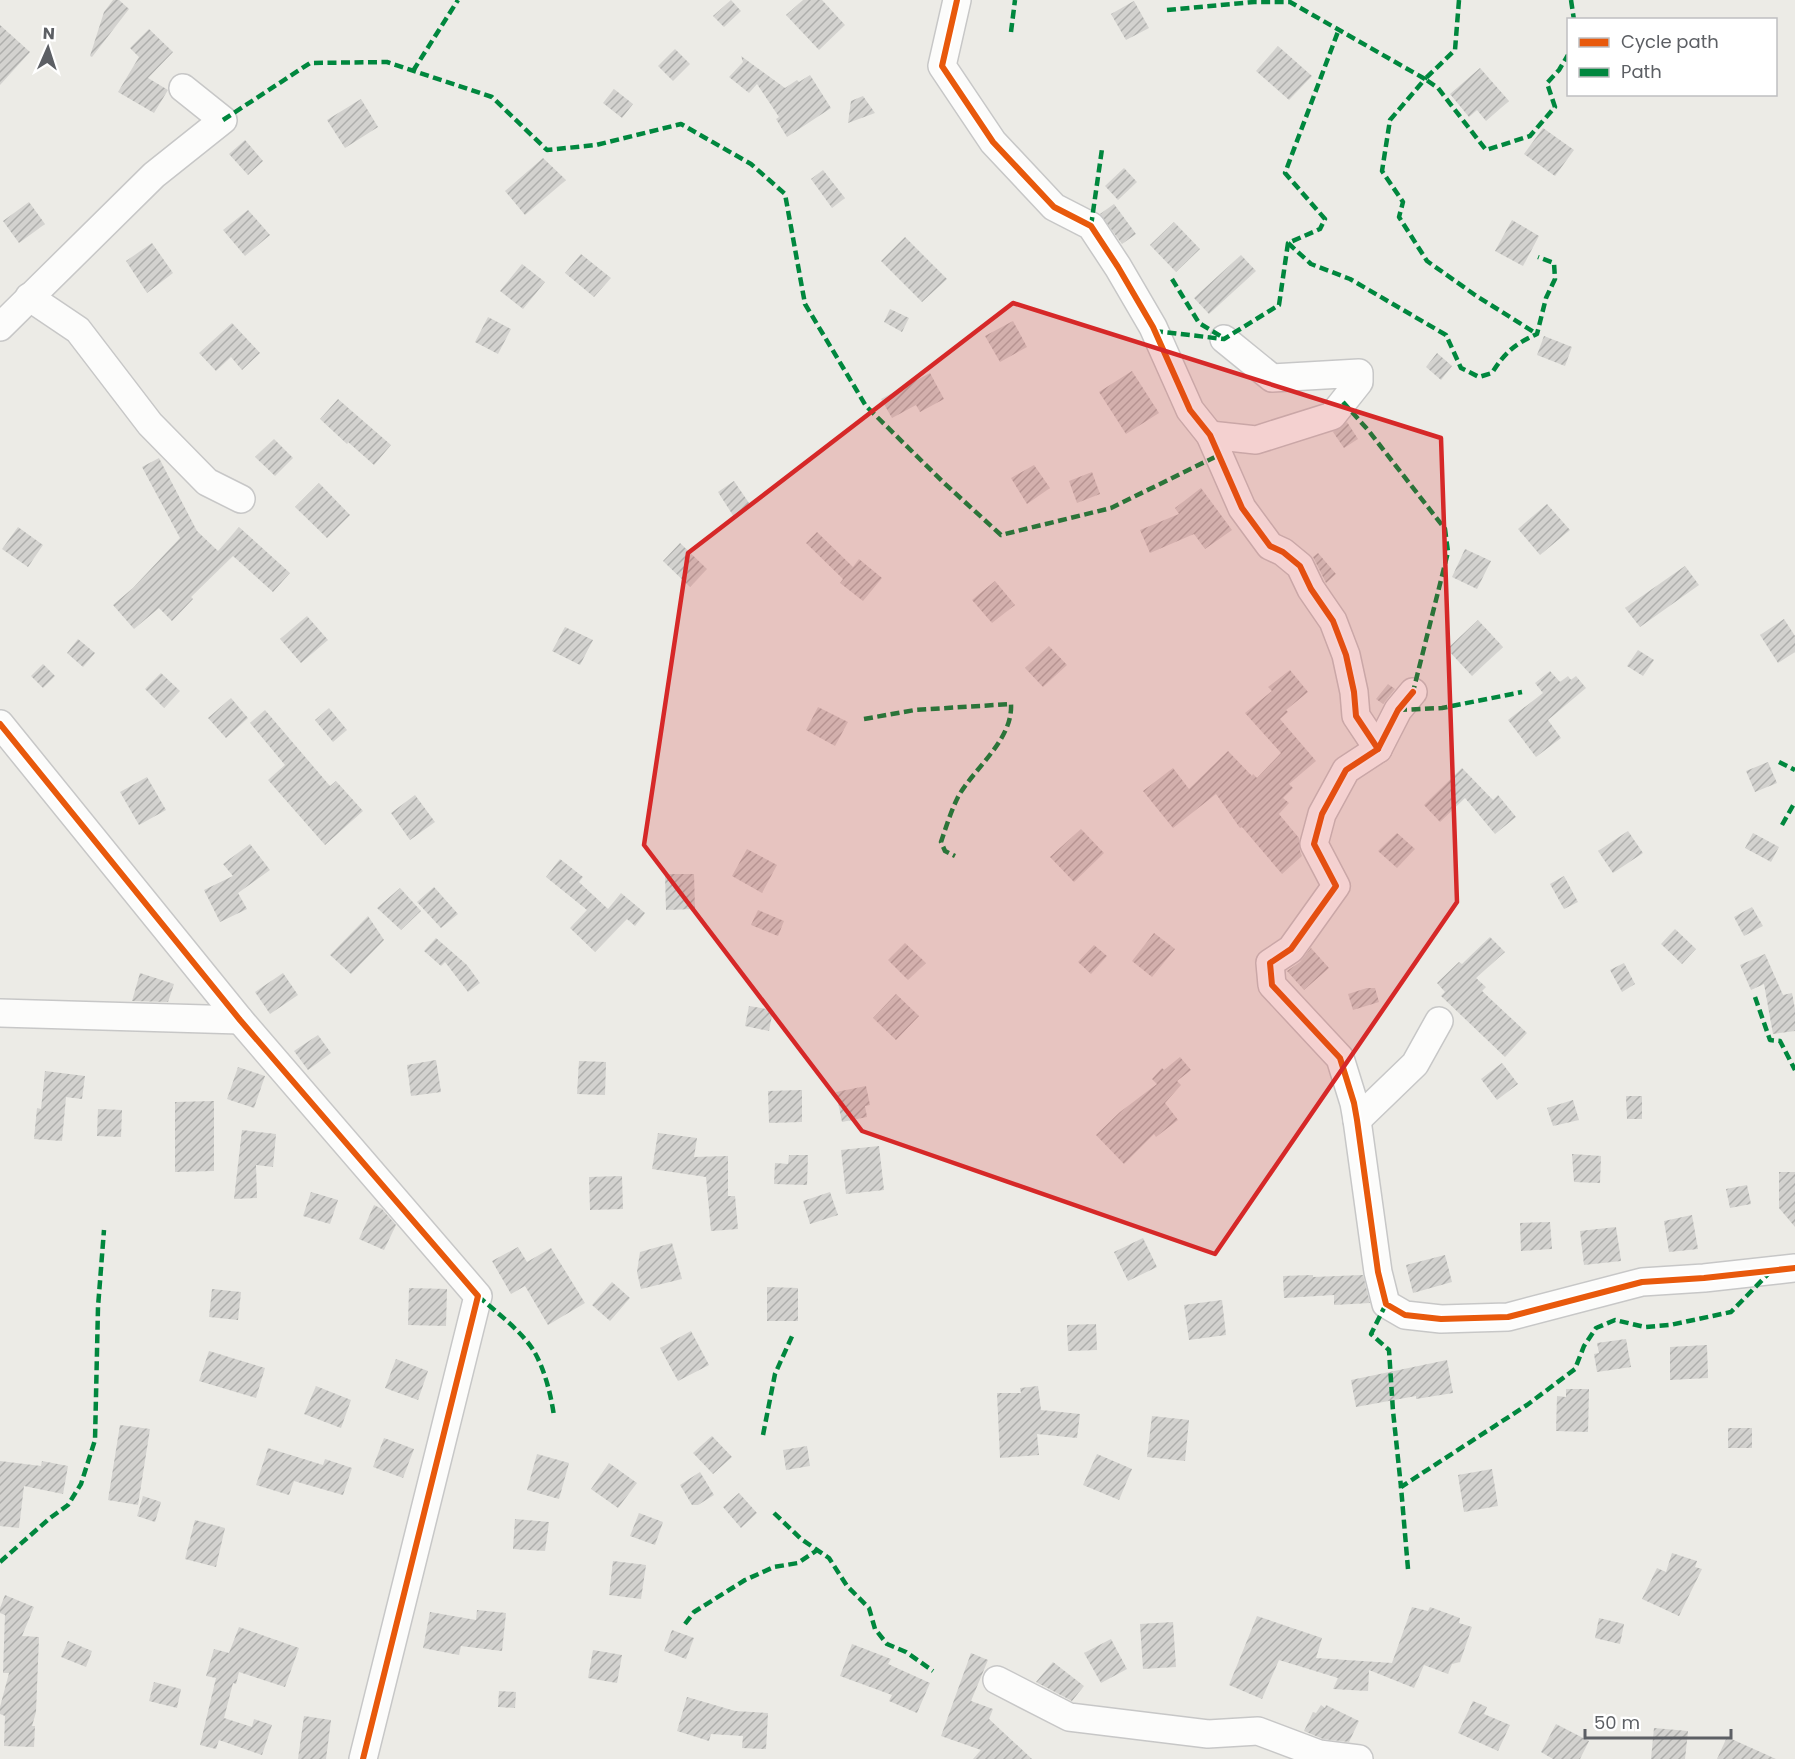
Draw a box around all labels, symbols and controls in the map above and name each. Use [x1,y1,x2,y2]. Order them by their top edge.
north arrow [18,18,78,78]
legend [1567,18,1777,96]
text: N [42,22,55,45]
text: Cycle path [1621,29,1719,54]
text: Path [1621,59,1662,84]
scale bar [1585,1702,1730,1740]
text: 50 m [1594,1710,1640,1735]

